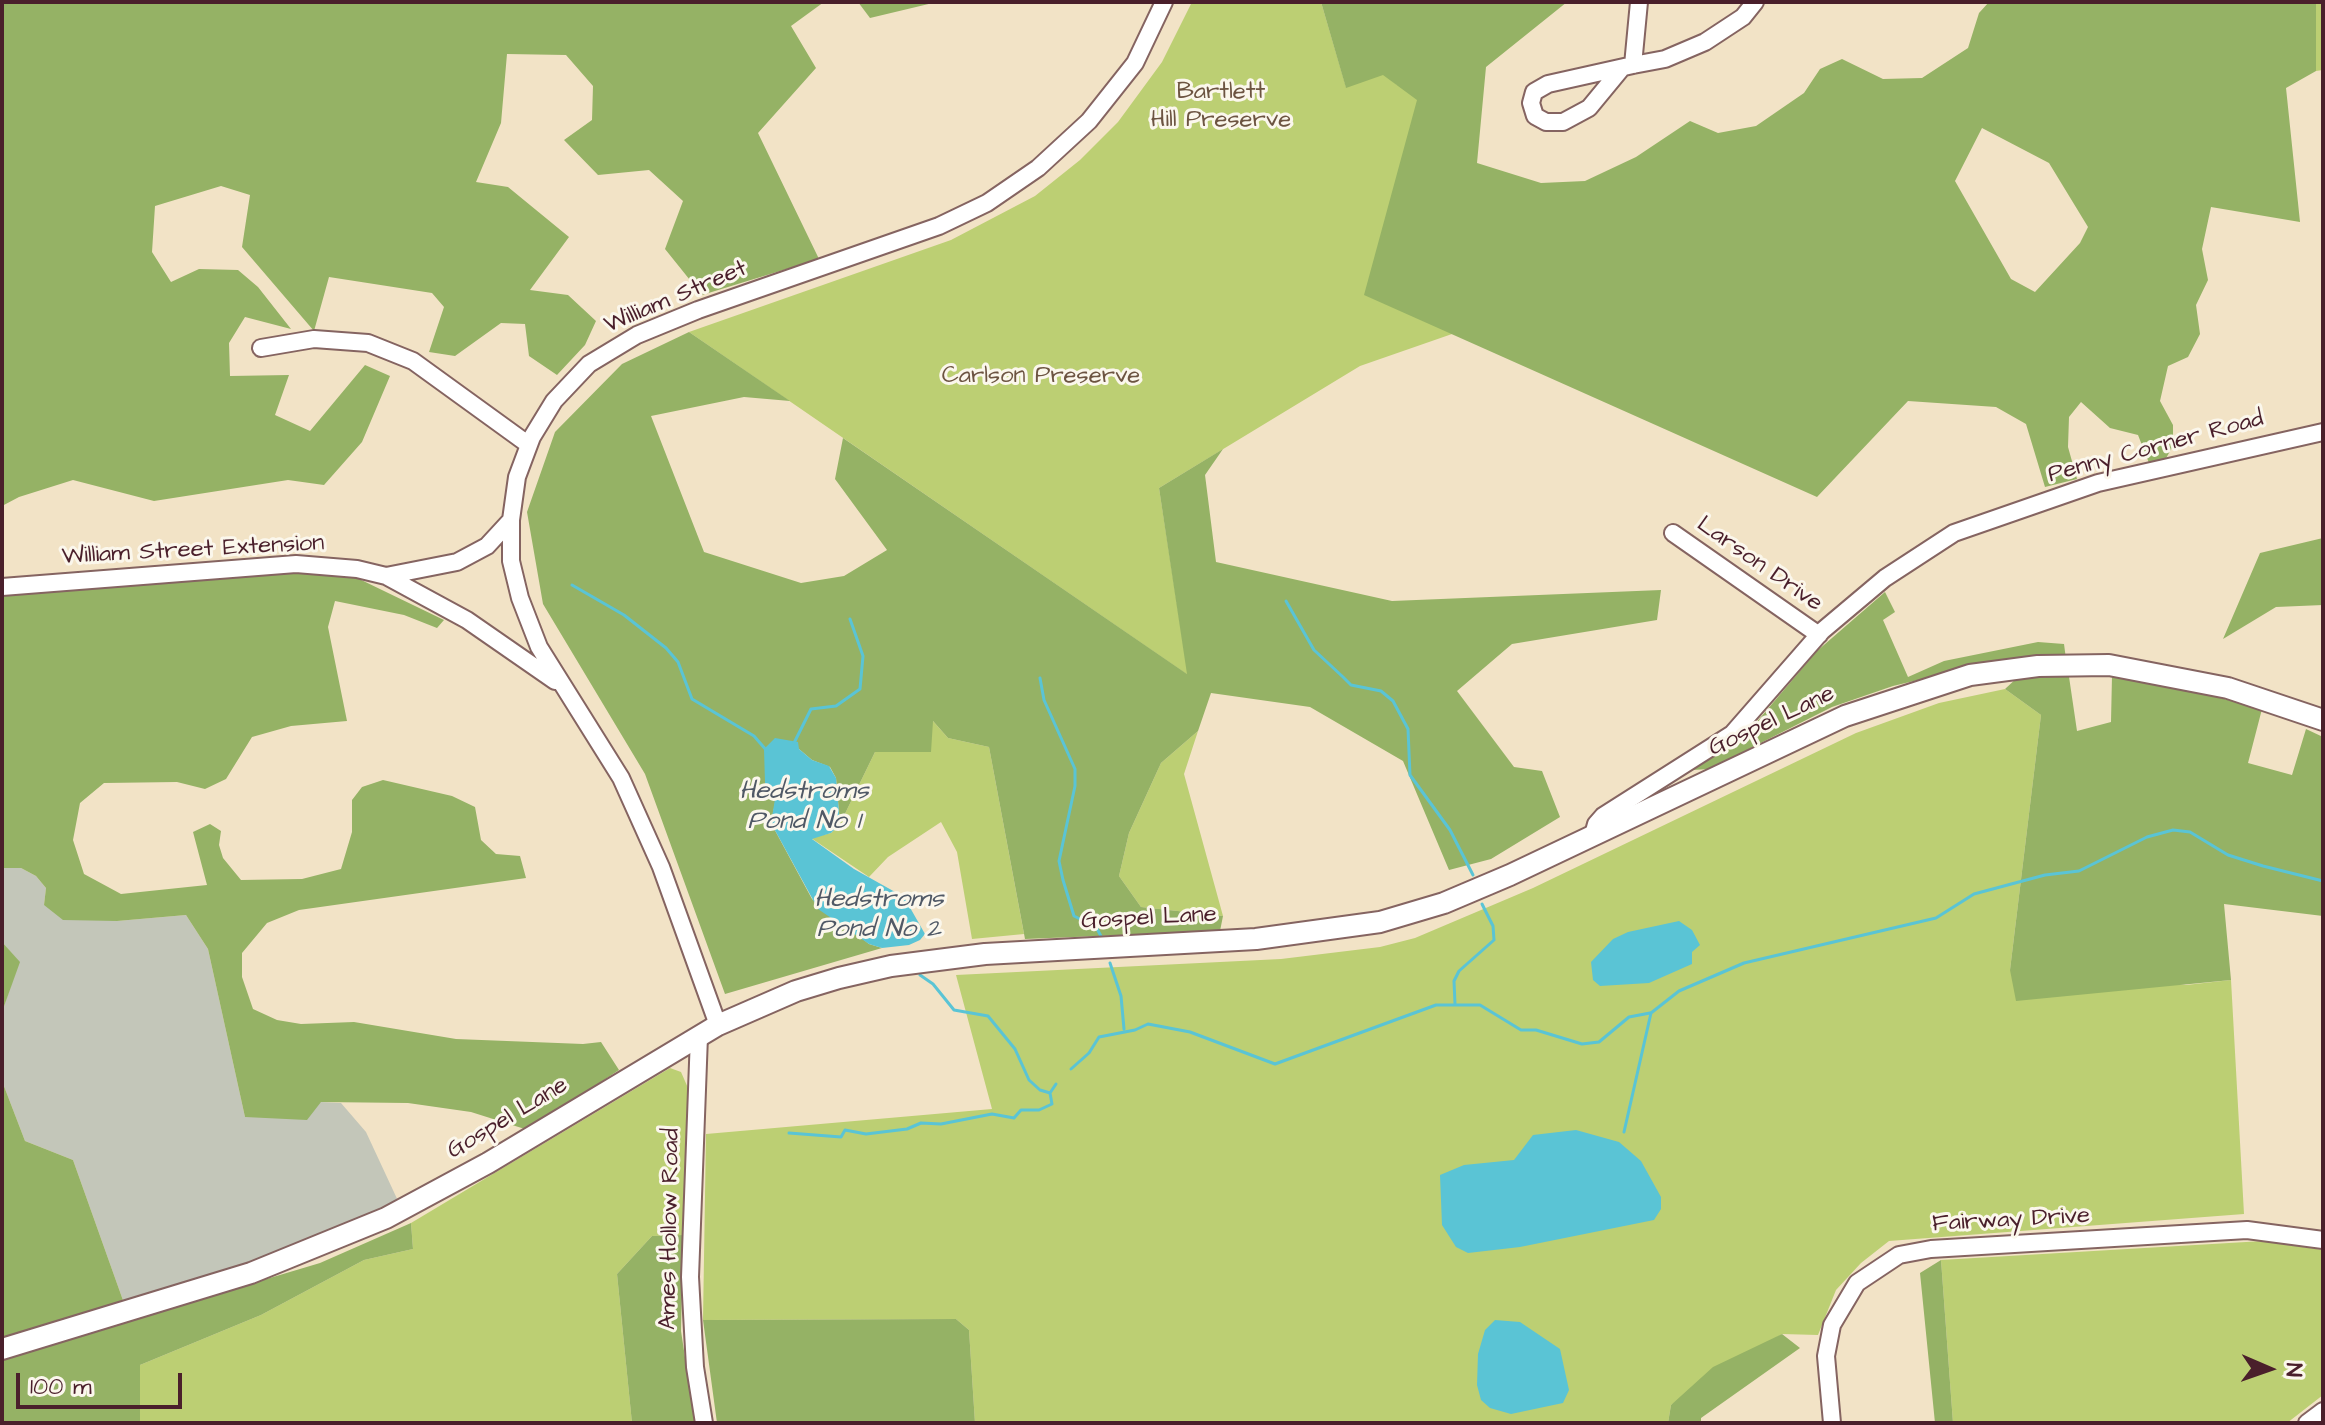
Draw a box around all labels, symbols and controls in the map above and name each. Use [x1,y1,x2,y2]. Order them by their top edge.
park label: Bartlett Hill Preserve [1151,79,1291,135]
street label: William Street [600,255,752,341]
park label: Carlson Preserve [942,363,1140,391]
street label: Penny Corner Road [2045,405,2267,491]
street label: Larson Drive [1690,511,1828,619]
street label: William Street Extension [61,530,325,572]
street label: Gospel Lane [1704,680,1840,764]
water label: Hedstroms Pond No 1 [740,777,868,838]
water label: Hedstroms Pond No 2 [815,885,943,946]
street label: Gospel Lane [1080,901,1218,937]
street label: Gospel Lane [442,1072,574,1166]
street label: Ames Hollow Road [655,1128,687,1330]
street label: Fairway Drive [1931,1202,2091,1240]
north arrow [2229,1329,2309,1409]
scale bar [20,1357,186,1407]
text: N [2278,1362,2309,1377]
text: 100 m [30,1370,92,1404]

